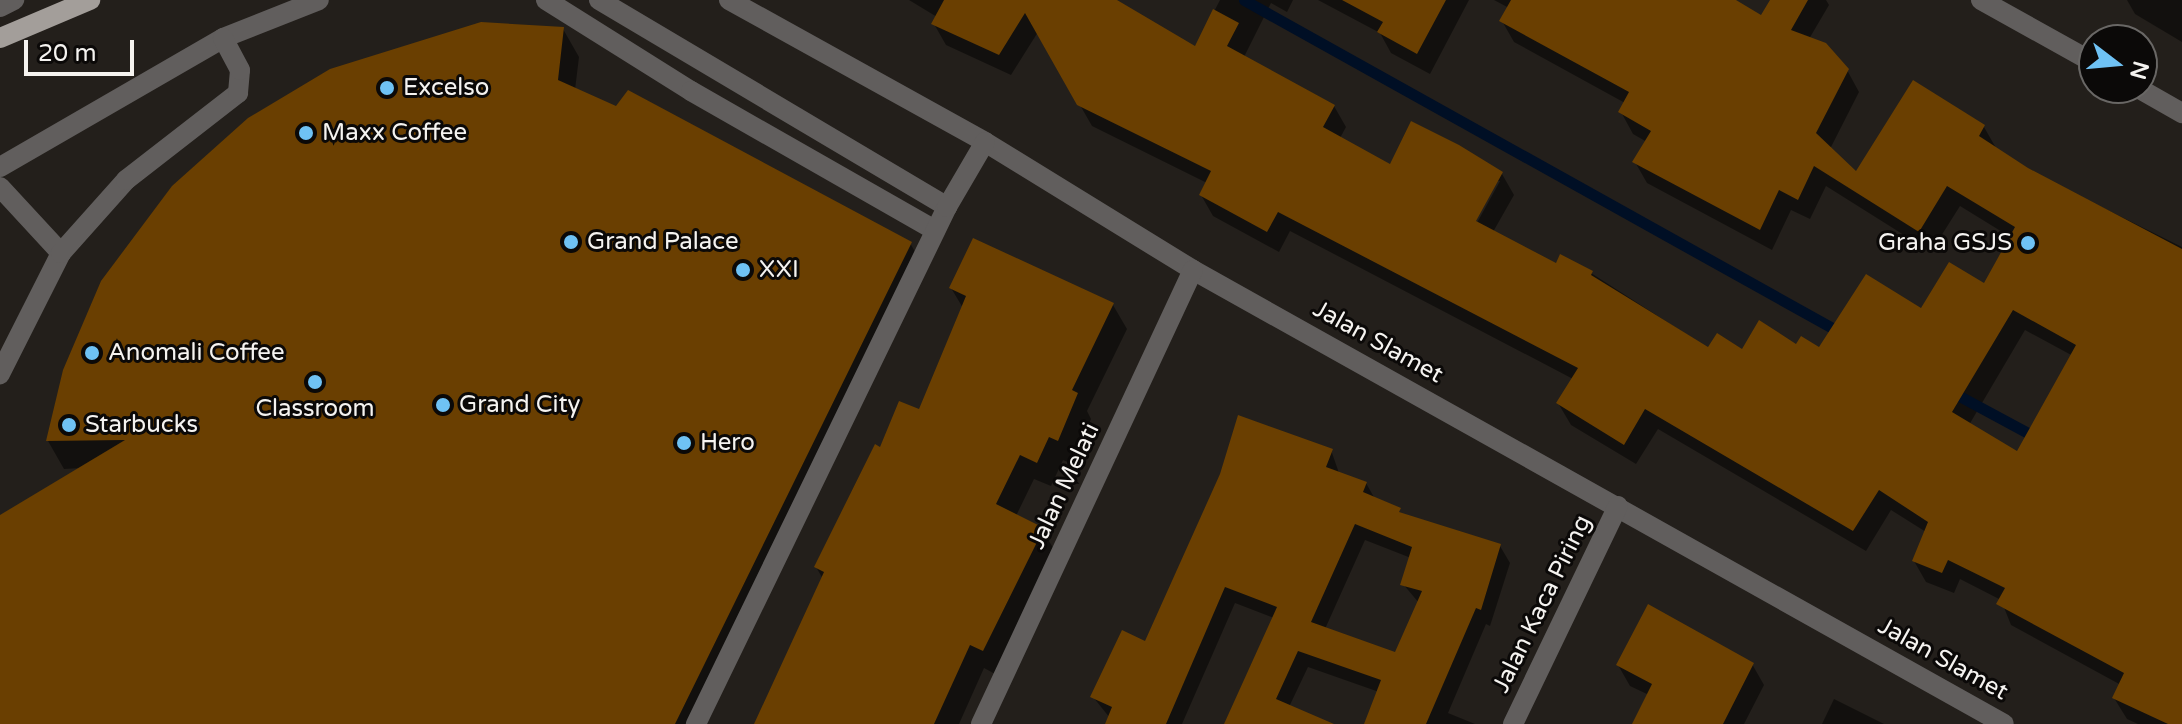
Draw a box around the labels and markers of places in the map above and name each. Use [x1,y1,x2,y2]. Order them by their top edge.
place label: Excelso [403,74,489,102]
marker: Excelso [378,79,396,97]
place label: Maxx Coffee [322,119,467,147]
marker: Maxx Coffee [297,124,315,142]
place label: Grand Palace [587,228,739,256]
place label: Graha GSJS [1878,229,2012,257]
marker: Grand Palace [562,233,580,251]
marker: Graha GSJS [2019,234,2037,252]
place label: XXI [759,256,799,284]
marker: XXI [734,261,752,279]
place label: Anomali Coffee [108,339,284,367]
marker: Anomali Coffee [83,344,101,362]
marker: Classroom [306,373,324,391]
place label: Grand City [459,391,580,419]
place label: Classroom [255,395,375,423]
marker: Grand City [434,396,452,414]
place label: Starbucks [85,411,198,439]
marker: Starbucks [60,416,78,434]
place label: Hero [700,429,755,457]
marker: Hero [675,434,693,452]

